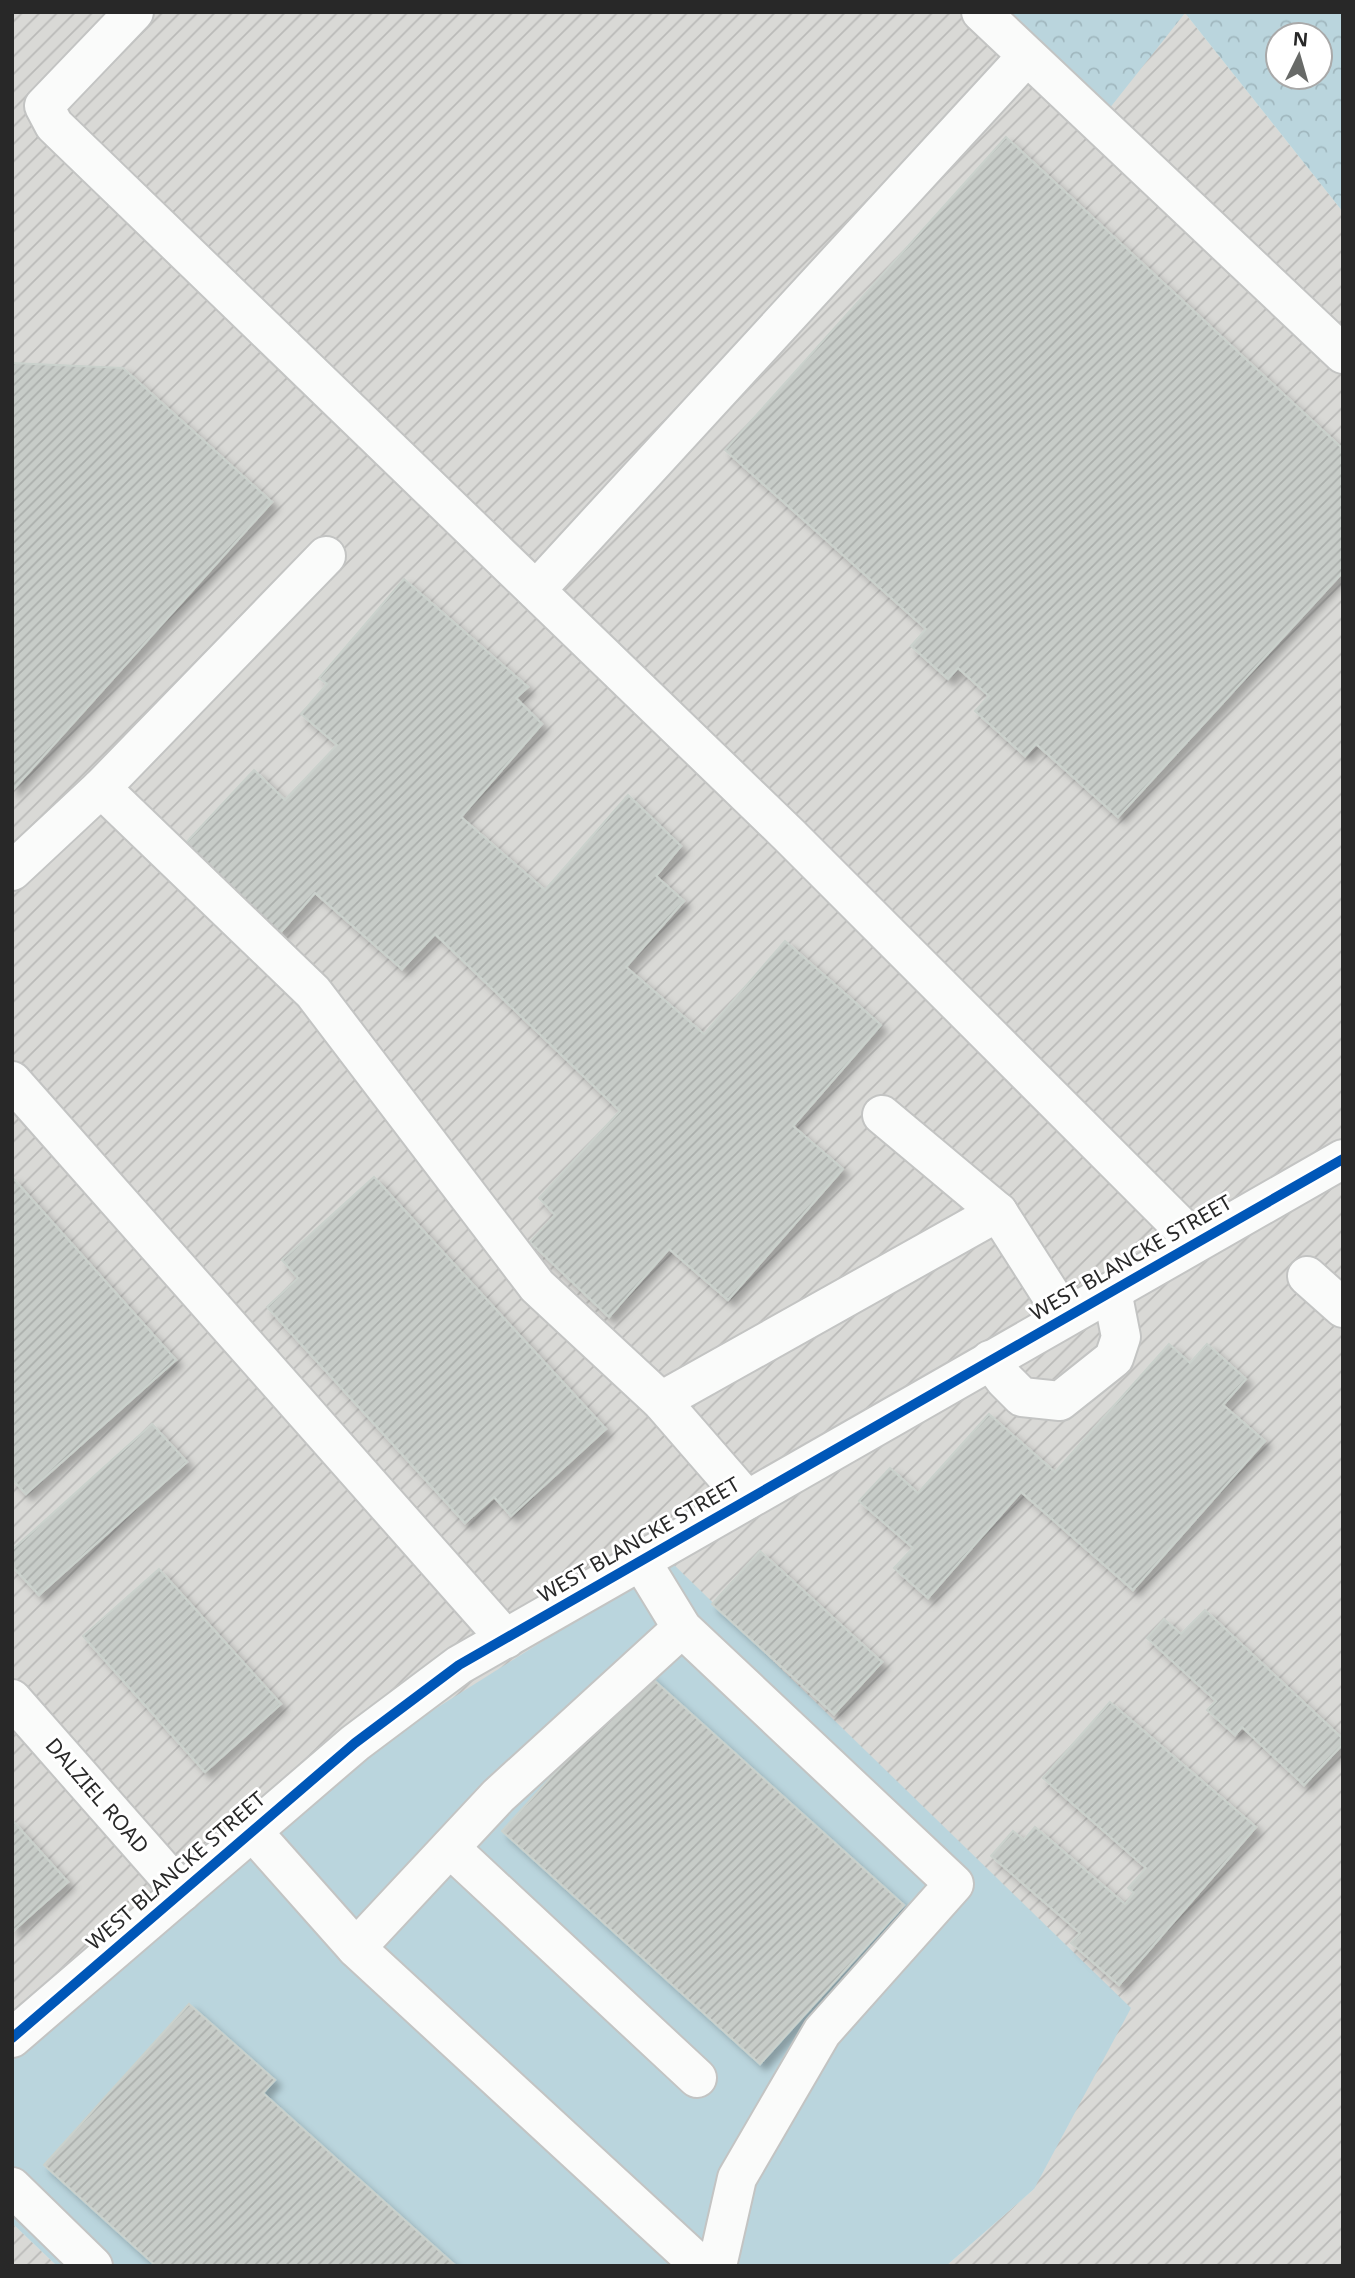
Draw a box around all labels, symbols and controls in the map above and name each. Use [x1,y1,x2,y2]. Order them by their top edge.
north arrow [1264,21,1334,91]
text: N [1292,25,1309,53]
street label: WEST BLANCKE STREET [1025,1188,1237,1326]
street label: WEST BLANCKE STREET [533,1470,745,1608]
street label: DALZIEL ROAD [40,1732,156,1859]
street label: WEST BLANCKE STREET [80,1784,271,1956]

